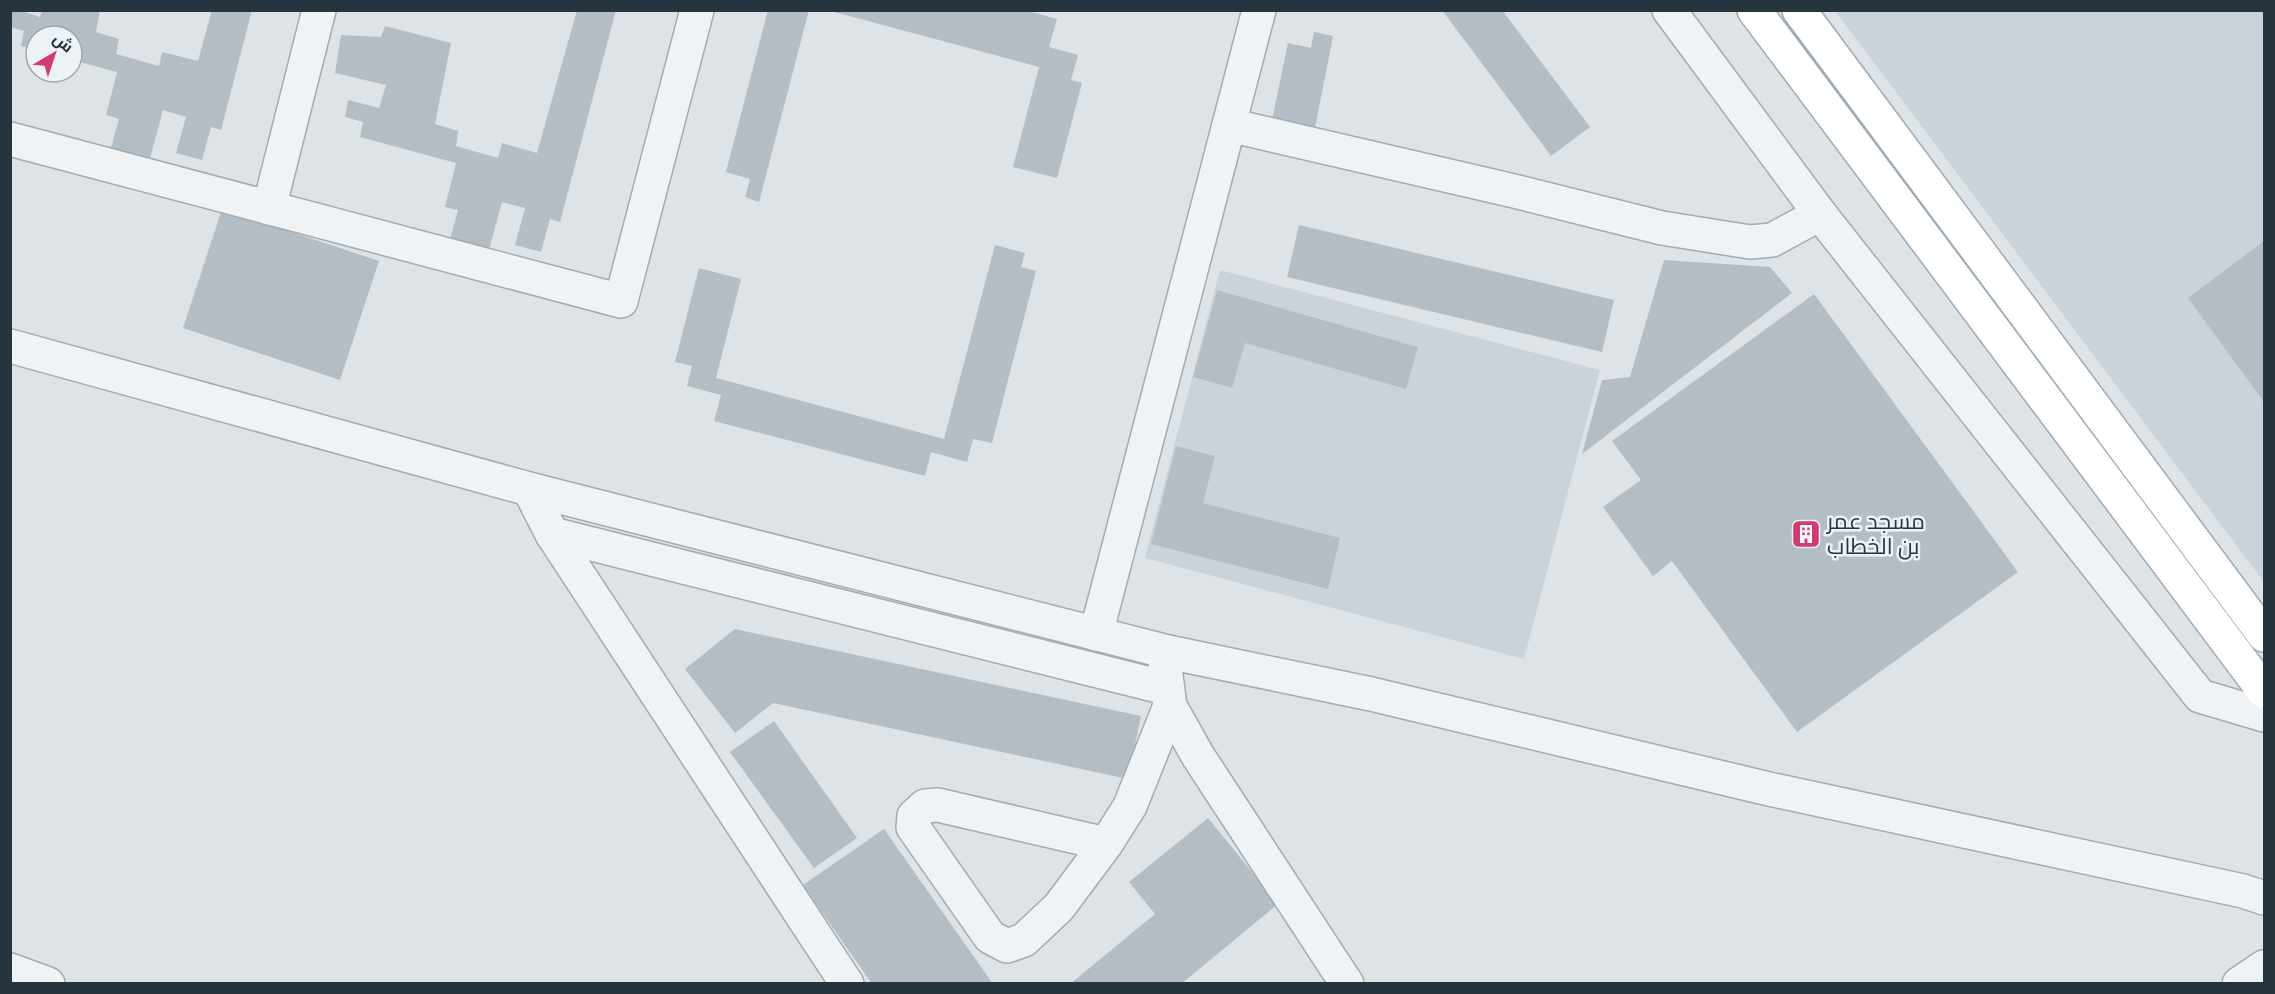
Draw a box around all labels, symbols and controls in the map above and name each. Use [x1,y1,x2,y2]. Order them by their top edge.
north arrow [24,24,84,84]
text: ش [49,29,77,57]
place label: مسجد عمر بن الخطاب [1825,508,1925,560]
building icon: مسجد عمر بن الخطاب [1790,518,1822,550]

